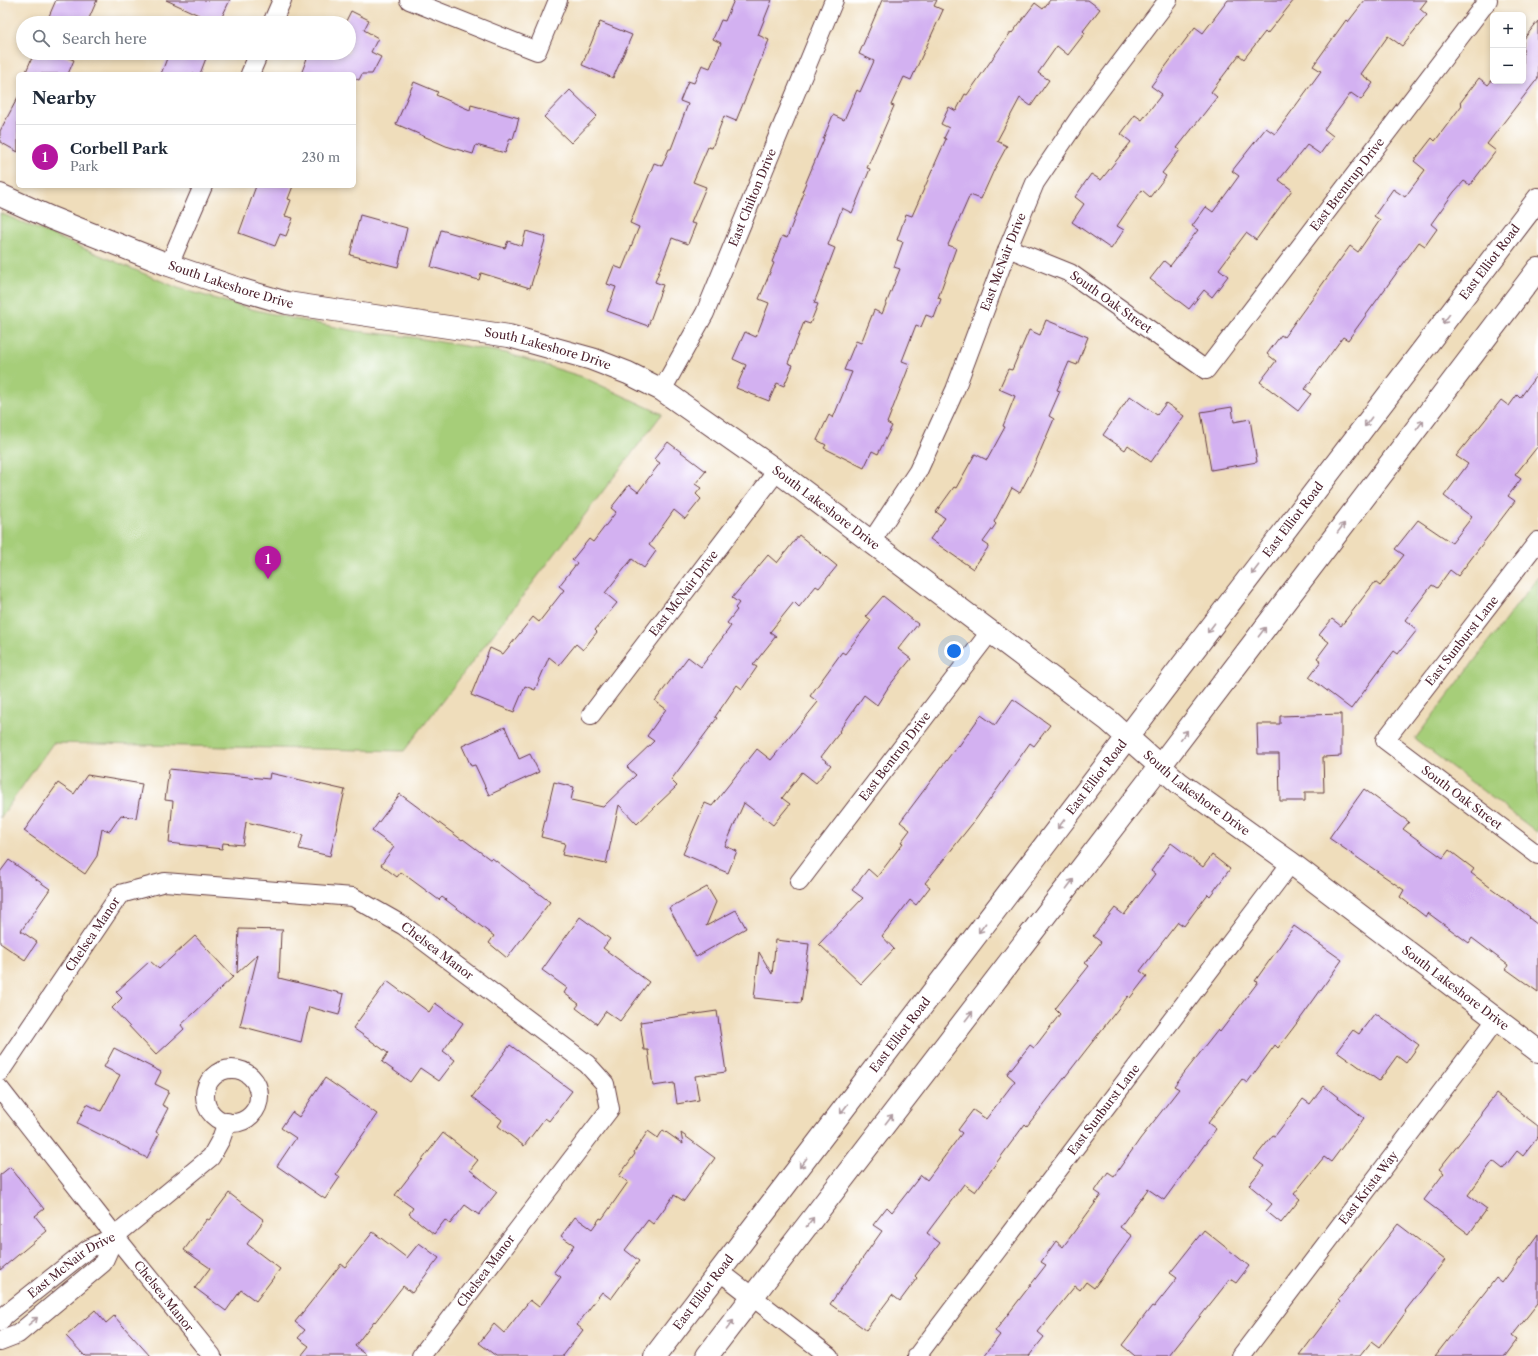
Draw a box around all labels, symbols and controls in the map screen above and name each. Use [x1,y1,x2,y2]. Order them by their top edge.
map controls [1490,12,1526,84]
button: + [1490,12,1526,48]
search box [16,16,356,60]
icon: search [30,27,52,49]
text: Search here [62,29,147,48]
button: − [1490,48,1526,84]
text: Nearby [32,88,96,108]
street label: East Brentrup Drive [1307,134,1387,234]
text: Corbell Park [70,139,168,158]
street label: East Chilton Drive [725,146,779,249]
text: 1 [42,149,48,165]
text: 230 m [302,149,340,165]
text: Park [70,158,98,174]
street label: East McNair Drive [977,210,1029,313]
street label: East Elliot Road [1456,221,1523,303]
street label: South Lakeshore Drive [167,257,295,311]
street label: South Oak Street [1067,267,1156,336]
one-way arrow [1442,313,1451,324]
street label: South Lakeshore Drive [484,324,614,373]
one-way arrow [1363,416,1372,427]
one-way arrow [1416,419,1424,430]
street label: South Lakeshore Drive [770,462,883,553]
street label: East Elliot Road [1259,478,1327,560]
one-way arrow [1337,523,1345,534]
pin: 1 [255,546,281,579]
street label: East McNair Drive [646,547,721,639]
one-way arrow [1251,564,1259,575]
street label: East Sunburst Lane [1422,593,1502,689]
one-way arrow [1207,622,1215,633]
one-way arrow [1258,626,1267,637]
your location [944,641,964,661]
street label: East Bentrup Drive [856,708,934,804]
one-way arrow [1179,730,1188,741]
street label: East Elliot Road [1063,736,1130,818]
street label: South Lakeshore Drive [1141,747,1253,838]
street label: South Oak Street [1419,762,1506,833]
one-way arrow [1057,819,1066,830]
one-way arrow [1066,879,1074,890]
street label: Chelsea Manor [62,894,123,974]
street label: Chelsea Manor [398,918,477,983]
one-way arrow [978,922,987,933]
street label: South Lakeshore Drive [1399,942,1512,1033]
street label: East Elliot Road [866,993,934,1075]
one-way arrow [964,1010,973,1021]
street label: East Sunburst Lane [1064,1061,1143,1158]
one-way arrow [840,1103,848,1114]
one-way arrow [885,1113,893,1124]
street label: East Krista Way [1335,1148,1401,1227]
one-way arrow [798,1157,807,1168]
one-way arrow [805,1216,814,1227]
street label: East McNair Drive [25,1229,118,1301]
street label: Chelsea Manor [454,1232,518,1310]
street label: East Elliot Road [670,1251,737,1333]
street label: Chelsea Manor [131,1257,197,1334]
one-way arrow [28,1317,39,1326]
one-way arrow [726,1319,735,1330]

